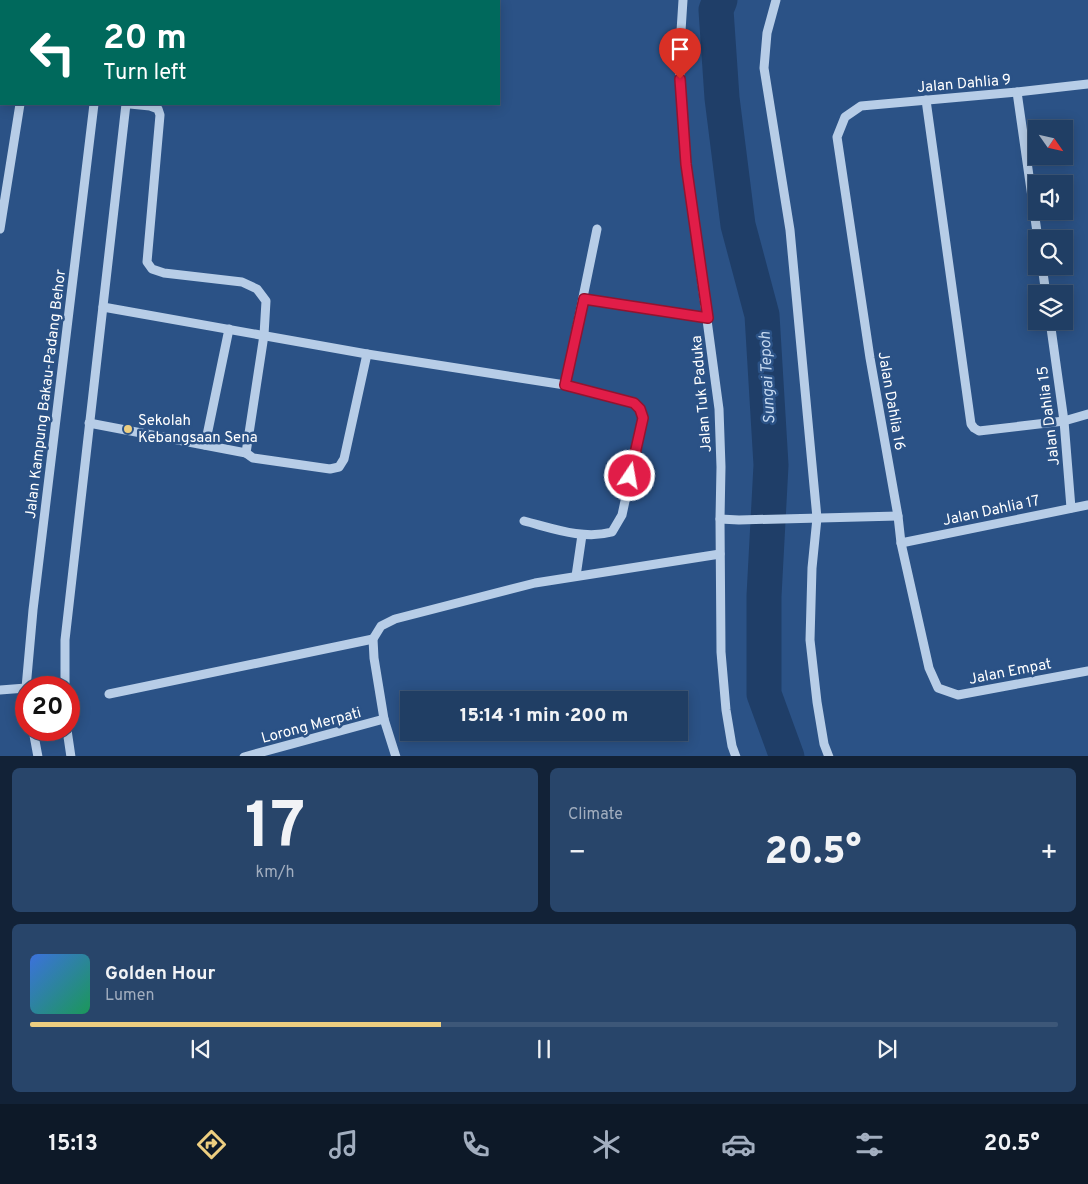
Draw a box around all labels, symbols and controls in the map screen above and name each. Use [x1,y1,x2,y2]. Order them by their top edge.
text: 20 m [103,17,187,61]
icon: left [20,20,85,85]
pin [659,28,701,79]
icon: arrive [666,35,694,63]
text: Turn left [103,60,186,87]
street label: Jalan Dahlia 9 [916,71,1012,98]
north arrow [1028,120,1072,165]
map controls [1028,120,1073,330]
button: sound [1028,175,1073,220]
button: search [1028,230,1073,275]
street label: Jalan Kampung Bakau-Padang Behor [22,268,71,520]
button: layers [1028,285,1073,330]
water label: Sungai Tepoh [756,331,780,425]
street label: Jalan Tuk Paduka [688,335,717,453]
street label: Jalan Dahlia 16 [872,350,909,452]
street label: Jalan Dahlia 15 [1034,365,1065,467]
place label: Sekolah Kebangsaan Sena [138,412,258,448]
marker: Sekolah Kebangsaan Sena [122,423,134,435]
position arrow [603,449,655,501]
street label: Jalan Dahlia 17 [941,492,1042,531]
street label: Jalan Empat [967,655,1053,690]
speed limit sign: 20 [15,676,80,741]
street label: Lorong Merpati [259,704,363,749]
text: 15:14 · 1 min · 200 m [460,704,628,728]
text: 17 [245,789,305,871]
text: Climate [568,805,623,825]
text: 20.5° [765,829,861,878]
text: − [568,836,586,872]
text: + [1040,836,1058,872]
text: km/h [256,863,294,883]
text: Golden Hour [105,962,216,986]
text: Lumen [105,986,155,1006]
icon: previous [187,1035,215,1063]
icon: pause [530,1035,558,1063]
icon: next [873,1035,901,1063]
icon: directions [194,1127,229,1162]
icon: music [326,1127,361,1162]
icon: phone [458,1127,493,1162]
icon: climate [589,1127,624,1162]
icon: car [721,1127,756,1162]
icon: filters [852,1127,887,1162]
text: 15:13 [48,1131,98,1158]
text: 20.5° [984,1131,1040,1158]

